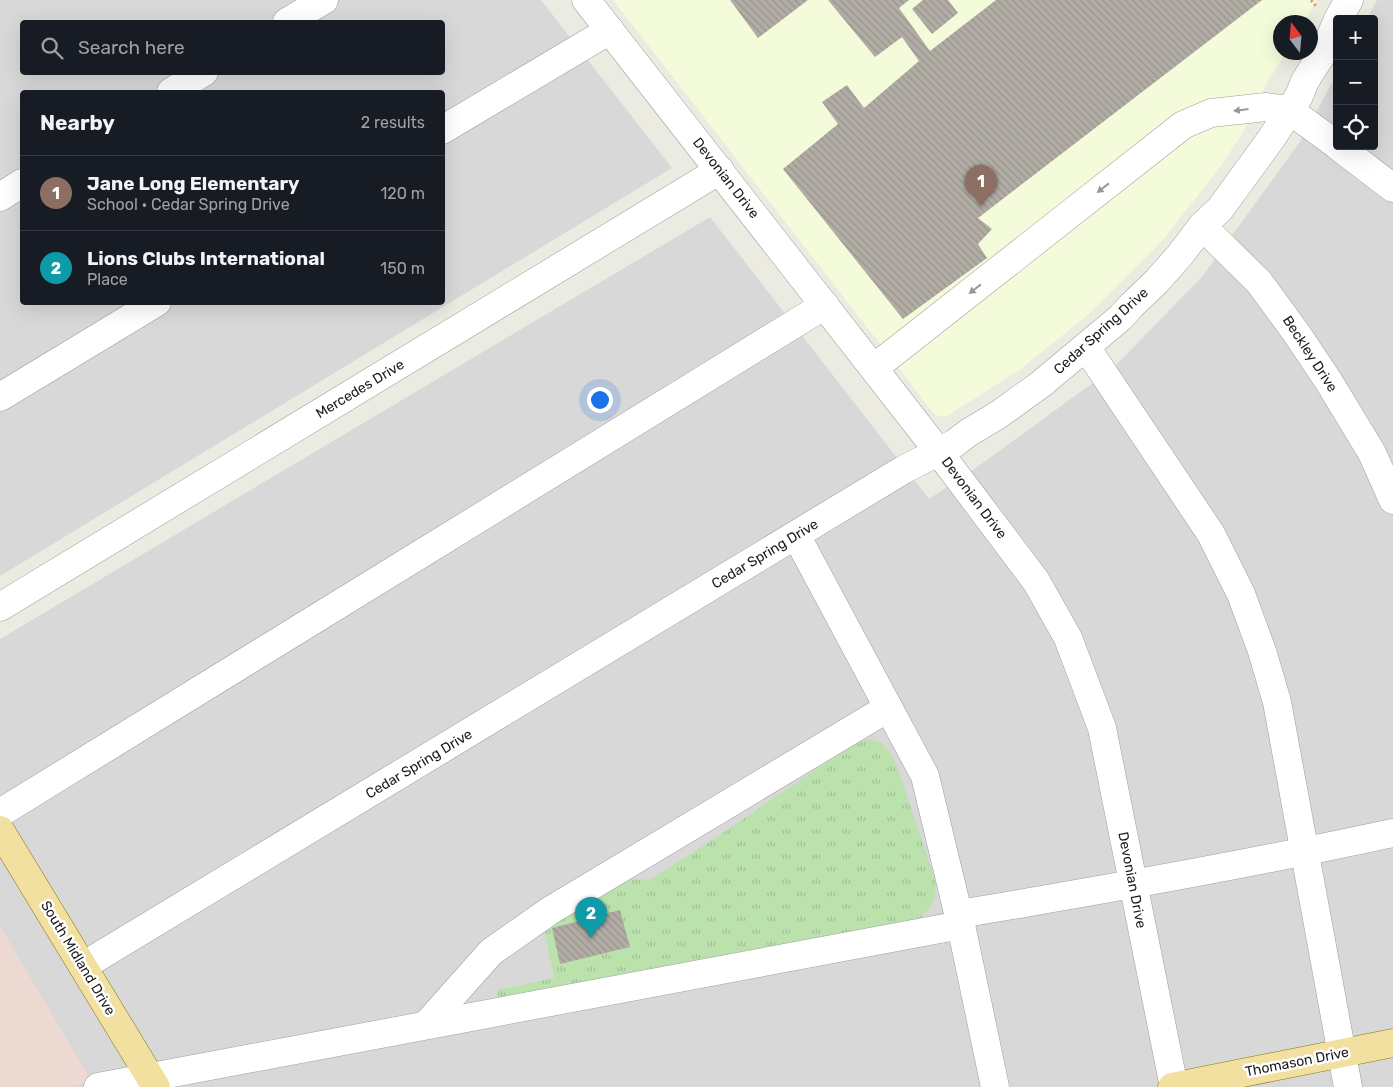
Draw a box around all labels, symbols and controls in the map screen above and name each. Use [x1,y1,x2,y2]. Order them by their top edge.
north arrow [1273,15,1318,60]
map controls [1333,15,1378,150]
button: + [1333,15,1378,60]
search box [20,20,445,75]
icon: search [38,34,66,62]
text: Search here [78,36,185,59]
button: − [1333,60,1378,105]
button: locate [1333,105,1378,150]
one-way arrow [1233,106,1249,114]
text: Nearby [40,110,115,135]
text: 2 results [361,113,425,132]
street label: Devonian Drive [689,134,763,222]
pin: 1 [965,165,997,206]
text: Jane Long Elementary [87,172,299,195]
one-way arrow [1097,183,1110,194]
text: 1 [52,184,60,203]
text: 120 m [380,184,425,203]
text: School · Cedar Spring Drive [87,195,290,214]
text: Lions Clubs International [87,247,325,270]
text: 2 [51,259,61,278]
text: 150 m [380,259,425,278]
text: Place [87,270,128,289]
one-way arrow [969,283,982,294]
street label: Cedar Spring Drive [1050,284,1152,378]
street label: Beckley Drive [1279,313,1341,395]
street label: Mercedes Drive [313,356,407,422]
your location [587,387,613,413]
street label: Devonian Drive [938,454,1010,542]
street label: Cedar Spring Drive [709,515,822,593]
street label: Cedar Spring Drive [363,725,476,803]
street label: Devonian Drive [1114,830,1150,930]
pin: 2 [575,897,607,938]
street label: South Midland Drive [37,898,119,1018]
street label: Thomason Drive [1244,1044,1350,1080]

